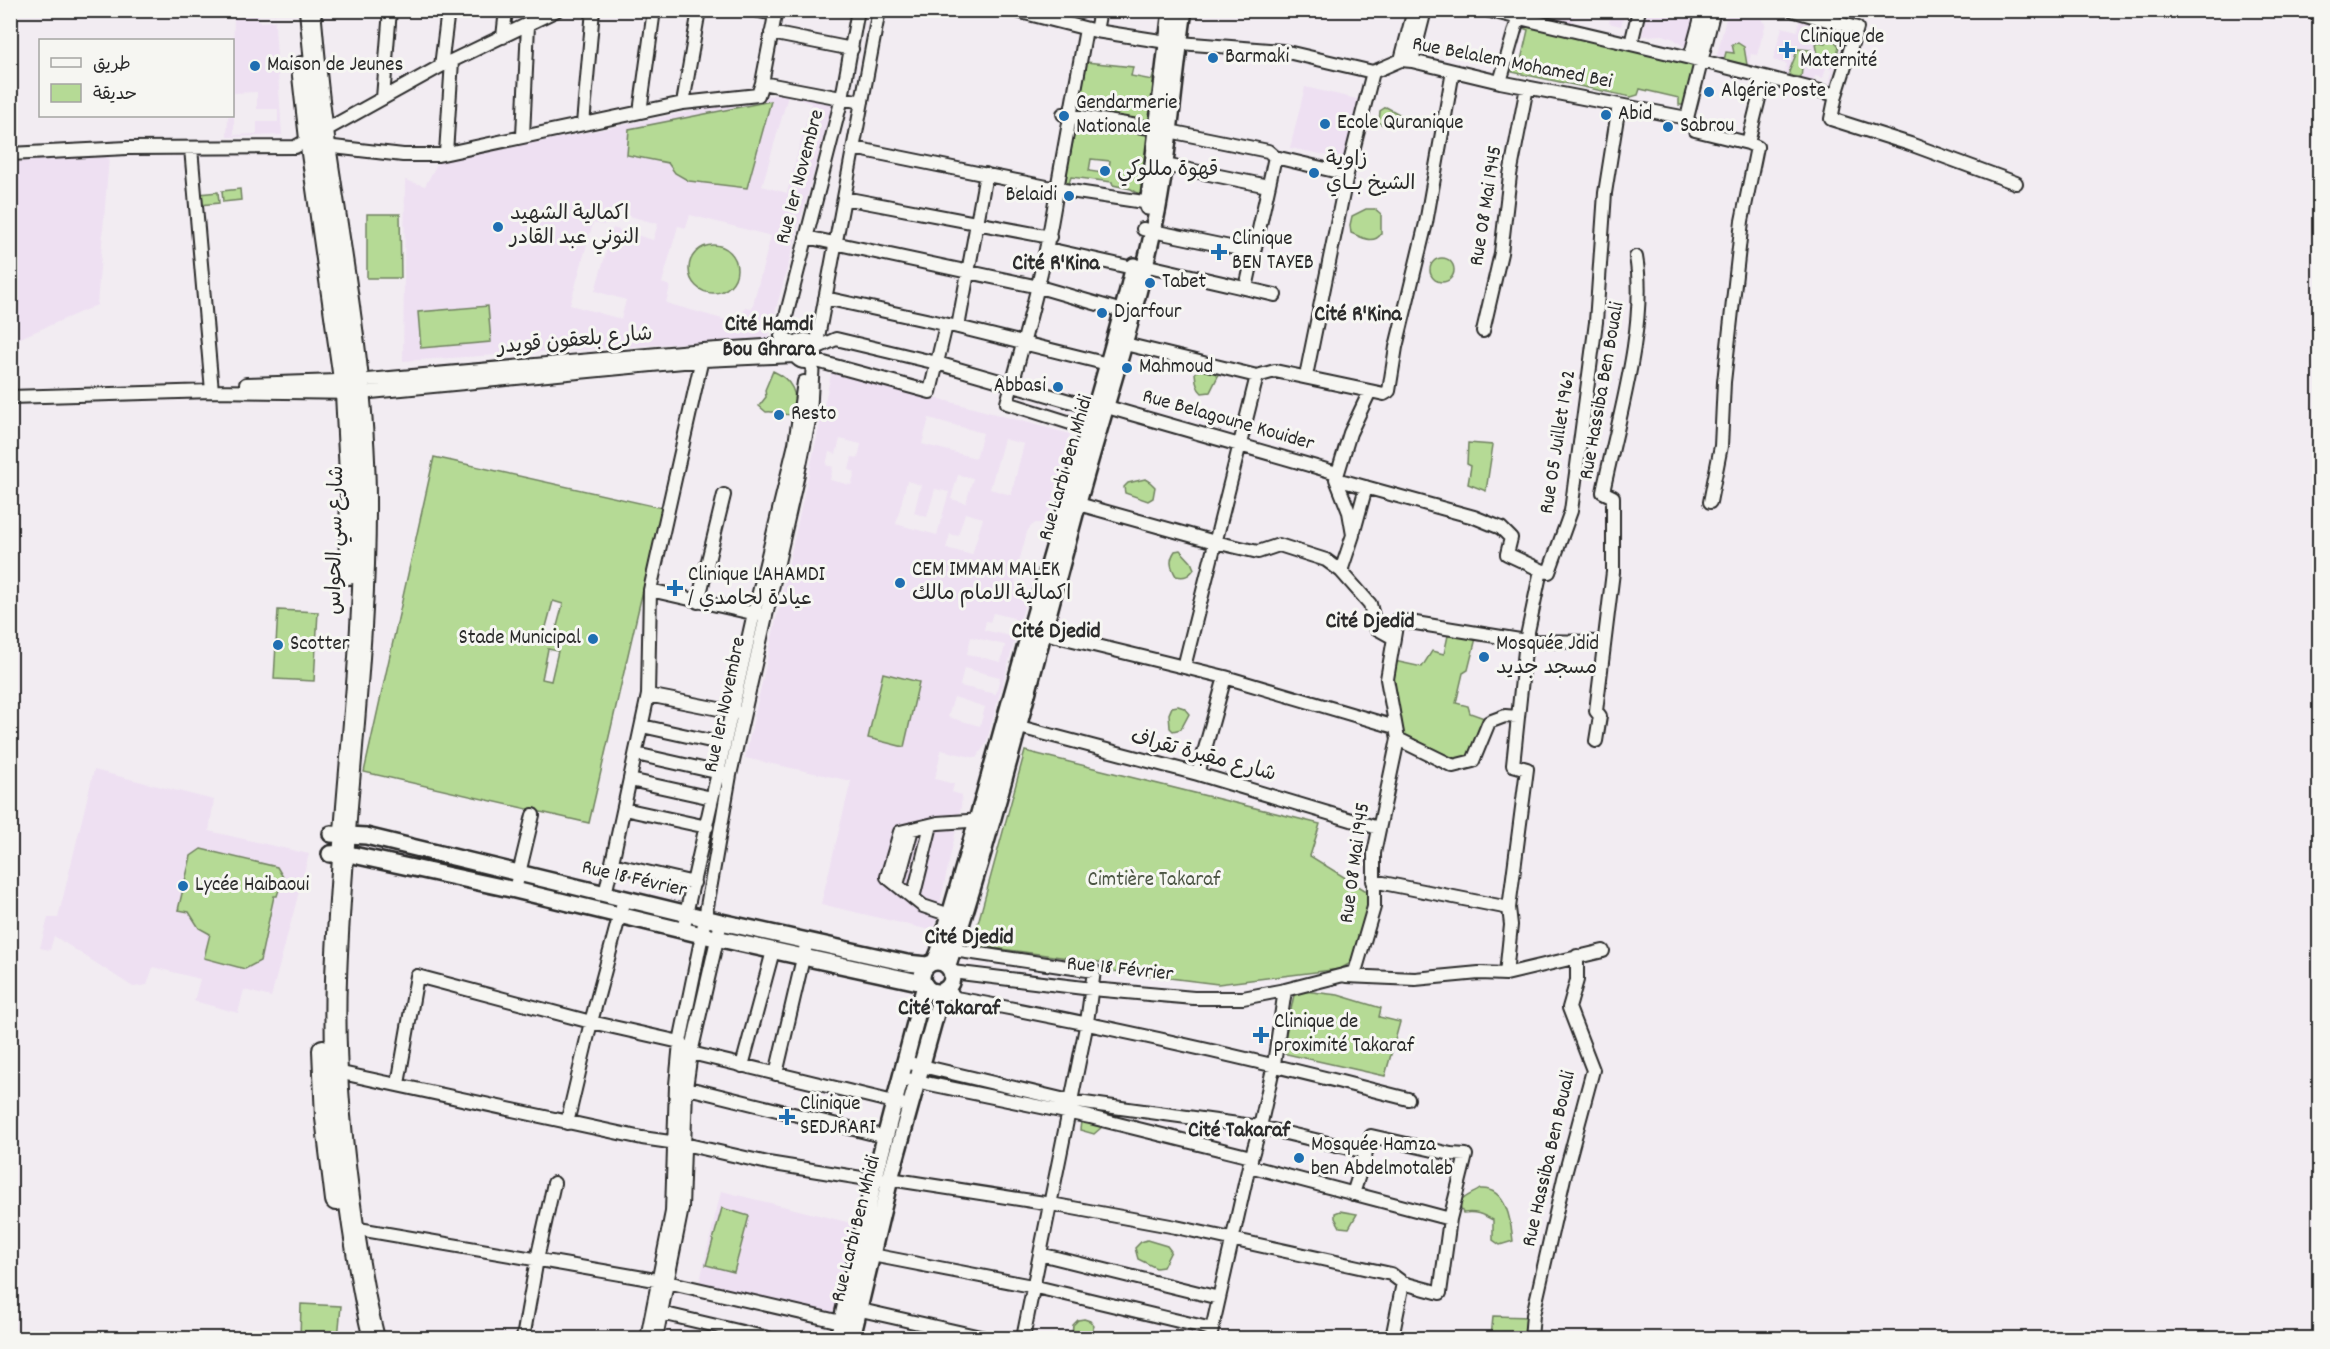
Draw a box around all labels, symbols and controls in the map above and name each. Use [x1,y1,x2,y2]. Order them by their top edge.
place label: Clinique de Maternité [1800,23,1884,77]
street label: Rue Belalem Mohamed Bei [1409,30,1615,98]
legend [39,39,234,117]
marker: Clinique de Maternité [1778,41,1796,59]
place label: Barmaki [1225,43,1289,73]
place label: Maison de Jeunes [267,51,403,81]
marker: Barmaki [1206,51,1220,65]
text: طريق [93,53,131,78]
marker: Maison de Jeunes [248,59,262,73]
place label: Algérie Poste [1721,77,1826,107]
text: حديقة [93,83,137,108]
marker: Algérie Poste [1702,85,1716,99]
place label: Gendarmerie Nationale [1076,89,1178,143]
place label: Abid [1618,100,1652,130]
street label: Rue 1er Novembre [769,106,833,248]
marker: Abid [1599,108,1613,122]
marker: Gendarmerie Nationale [1057,109,1071,123]
place label: Ecole Quranique [1337,109,1463,139]
place label: Sabrou [1680,112,1734,142]
marker: Ecole Quranique [1318,117,1332,131]
marker: Sabrou [1661,120,1675,134]
street label: Rue 08 Mai 1945 [1463,144,1511,268]
place label: زاوية الشيخ بــاي [1326,146,1415,200]
place label: قهوة مللوكي [1117,156,1218,187]
marker: قهوة مللوكي [1098,164,1112,178]
marker: زاوية الشيخ بــاي [1307,166,1321,180]
place label: Belaidi [1005,181,1057,211]
marker: Belaidi [1062,189,1076,203]
place label: اكمالية الشهيد النوني عبد القادر [508,200,639,255]
marker: اكمالية الشهيد النوني عبد القادر [491,220,505,234]
place label: Clinique BEN TAYEB [1232,225,1314,279]
marker: Clinique BEN TAYEB [1210,243,1228,261]
district label: Cité R'Kina [1012,249,1100,280]
place label: Tabet [1162,268,1207,298]
marker: Tabet [1143,276,1157,290]
place label: Djarfour [1114,298,1182,328]
district label: Cité R'Kina [1314,300,1402,331]
street label: Rue Hassiba Ben Bouali [1573,300,1633,482]
marker: Djarfour [1095,306,1109,320]
district label: Cité Hamdi Bou Ghrara [723,310,816,366]
street label: شارع بلعقون قويدر [494,320,654,364]
place label: Mahmoud [1139,353,1213,383]
marker: Mahmoud [1120,361,1134,375]
street label: Rue 05 Juillet 1962 [1533,368,1585,516]
place label: Abbasi [994,372,1046,402]
marker: Abbasi [1051,380,1065,394]
street label: Rue Belagoune Kouider [1139,382,1318,460]
street label: Rue Larbi Ben Mhidi [1032,391,1102,544]
place label: Resto [791,400,836,430]
marker: Resto [772,408,786,422]
street label: شارع سي الحواس [321,465,354,615]
place label: CEM IMMAM MALEK اكمالية الامام مالك [912,556,1071,610]
place label: Clinique LAHAMDI / عيادة لحامدي [688,561,826,615]
marker: CEM IMMAM MALEK اكمالية الامام مالك [893,576,907,590]
marker: Clinique LAHAMDI / عيادة لحامدي [666,579,684,597]
district label: Cité Djedid [1326,607,1415,638]
district label: Cité Djedid [1012,617,1101,648]
place label: Stade Municipal [459,624,581,654]
place label: Scotter [290,630,350,660]
place label: Mosquée Jdid مسجد جديد [1496,630,1599,684]
marker: Stade Municipal [586,632,600,646]
street label: Rue 1er Novembre [697,634,755,776]
marker: Scotter [271,638,285,652]
marker: Mosquée Jdid مسجد جديد [1477,650,1491,664]
street label: شارع مقبرة تقراف [1127,723,1279,791]
street label: Rue 08 Mai 1945 [1333,801,1379,925]
street label: Rue 18 Février [578,853,690,907]
park label: Cimtière Takaraf [1088,866,1221,896]
place label: Lycée Haibaoui [195,871,309,901]
marker: Lycée Haibaoui [176,879,190,893]
district label: Cité Djedid [925,923,1014,954]
street label: Rue 18 Février [1065,949,1175,991]
district label: Cité Takaraf [898,994,1001,1025]
place label: Clinique de proximité Takaraf [1274,1008,1415,1062]
marker: Clinique de proximité Takaraf [1252,1026,1270,1044]
street label: Rue Hassiba Ben Bouali [1515,1068,1585,1250]
place label: Clinique SEDJRARI [800,1090,876,1144]
marker: Clinique SEDJRARI [778,1108,796,1126]
district label: Cité Takaraf [1188,1116,1291,1147]
place label: Mosquée Hamza ben Abdelmotaleb [1311,1131,1453,1185]
marker: Mosquée Hamza ben Abdelmotaleb [1292,1151,1306,1165]
street label: Rue Larbi Ben Mhidi [824,1152,890,1306]

